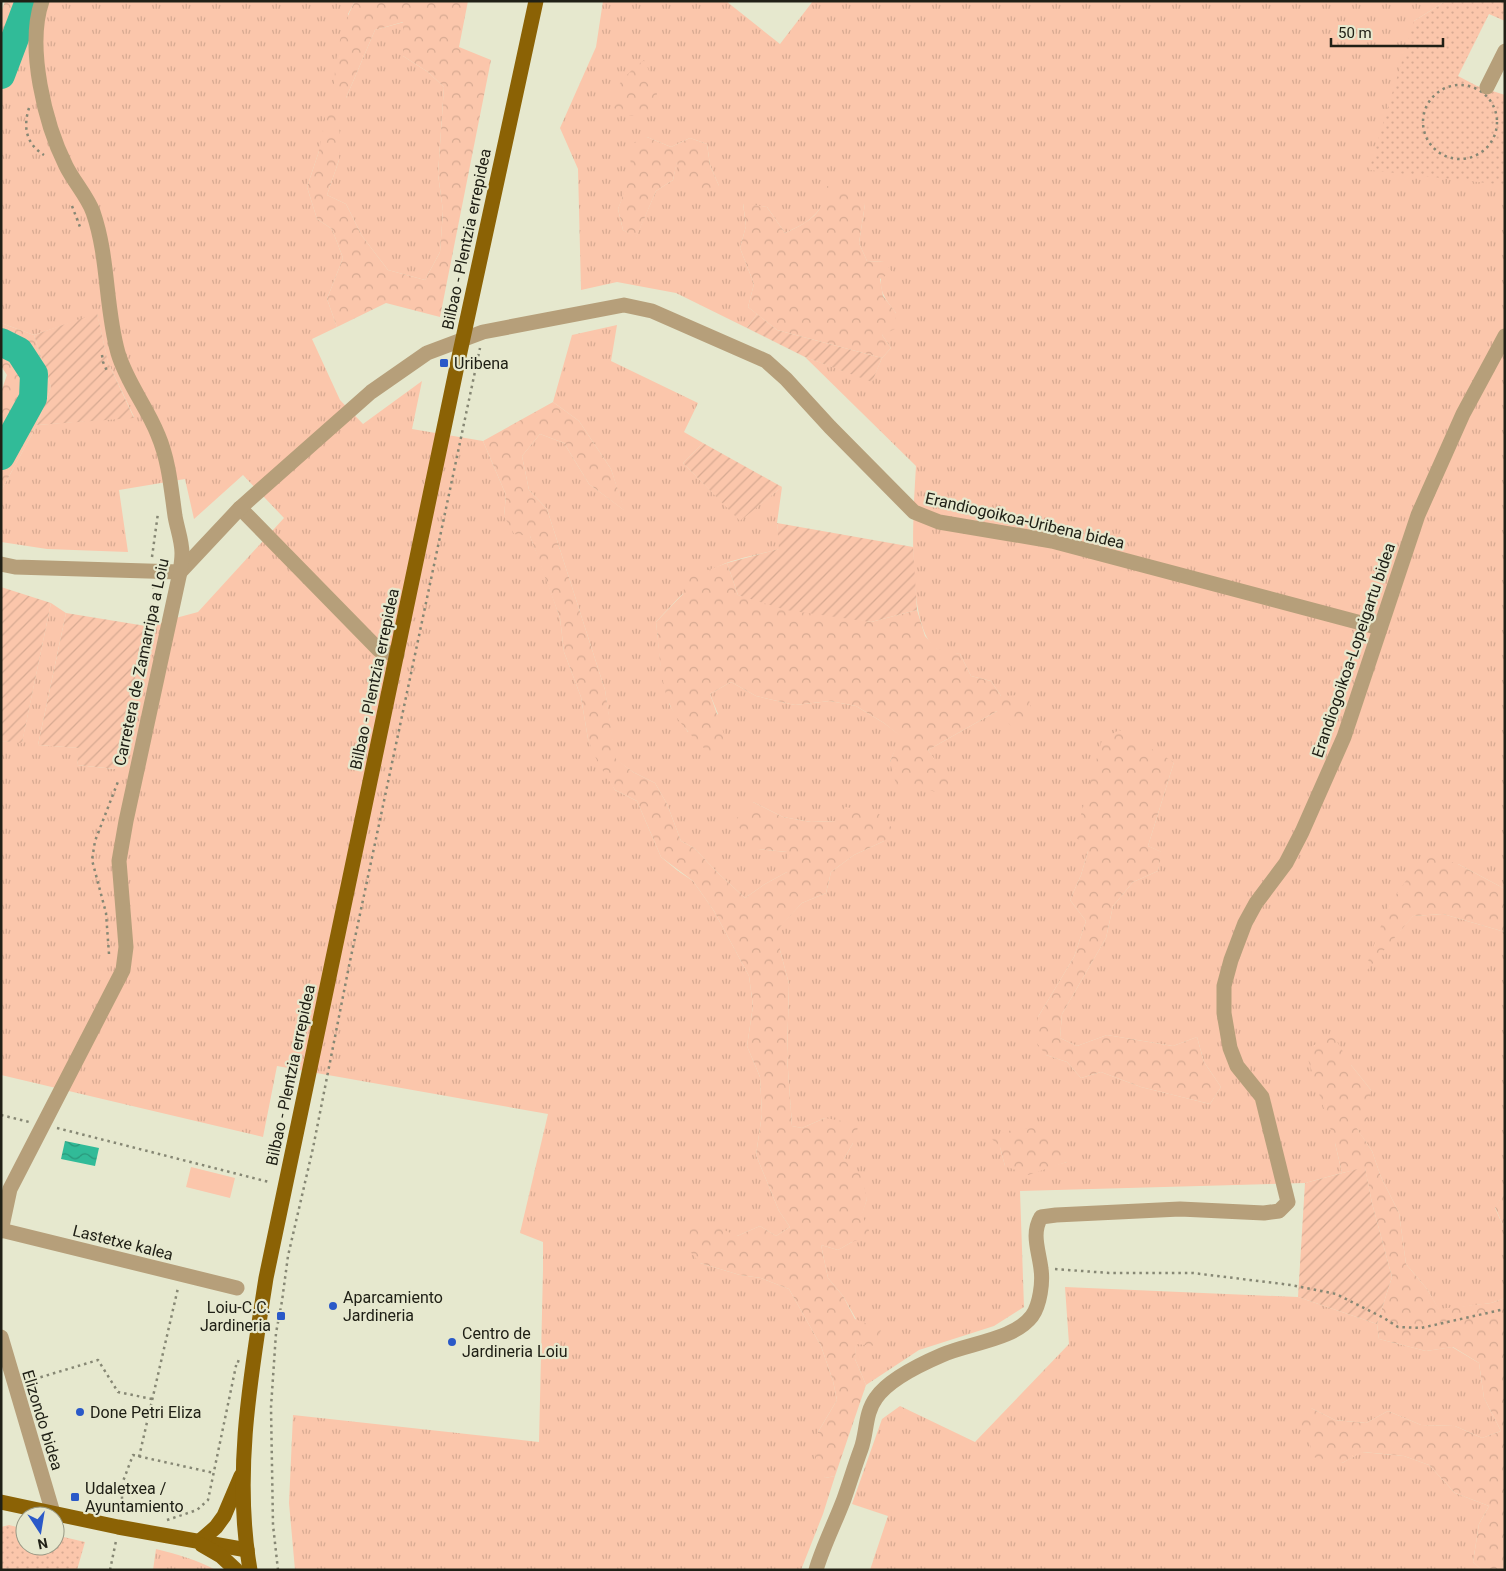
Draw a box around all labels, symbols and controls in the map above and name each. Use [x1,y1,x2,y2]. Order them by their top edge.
scale bar [1331,15,1444,47]
text: 50 m [1338,24,1372,42]
street label: Bilbao - Plentzia errepidea [438,147,495,331]
place label: Uribena [454,354,509,373]
marker: Uribena [438,357,450,369]
street label: Erandiogoikoa-Uribena bidea [923,488,1126,553]
street label: Erandiogoikoa-Lopeigartu bidea [1308,540,1399,760]
street label: Carretera de Zamarripa a Loiu [110,557,173,768]
street label: Bilbao - Plentzia errepidea [346,587,403,771]
street label: Bilbao - Plentzia errepidea [262,983,319,1167]
street label: Lastetxe kalea [71,1221,175,1264]
place label: Aparcamiento Jardineria [343,1288,443,1325]
place label: Loiu-C.C. Jardineria [200,1298,271,1335]
marker: Aparcamiento Jardineria [327,1300,339,1312]
marker: Loiu-C.C. Jardineria [275,1310,287,1322]
place label: Centro de Jardineria Loiu [462,1324,567,1361]
marker: Centro de Jardineria Loiu [446,1336,458,1348]
street label: Elizondo bidea [18,1368,67,1473]
place label: Done Petri Eliza [90,1403,201,1422]
marker: Done Petri Eliza [74,1406,86,1418]
place label: Udaletxea / Ayuntamiento [85,1479,184,1516]
marker: Udaletxea / Ayuntamiento [69,1491,81,1503]
north arrow [15,1506,65,1556]
text: N [36,1535,49,1553]

